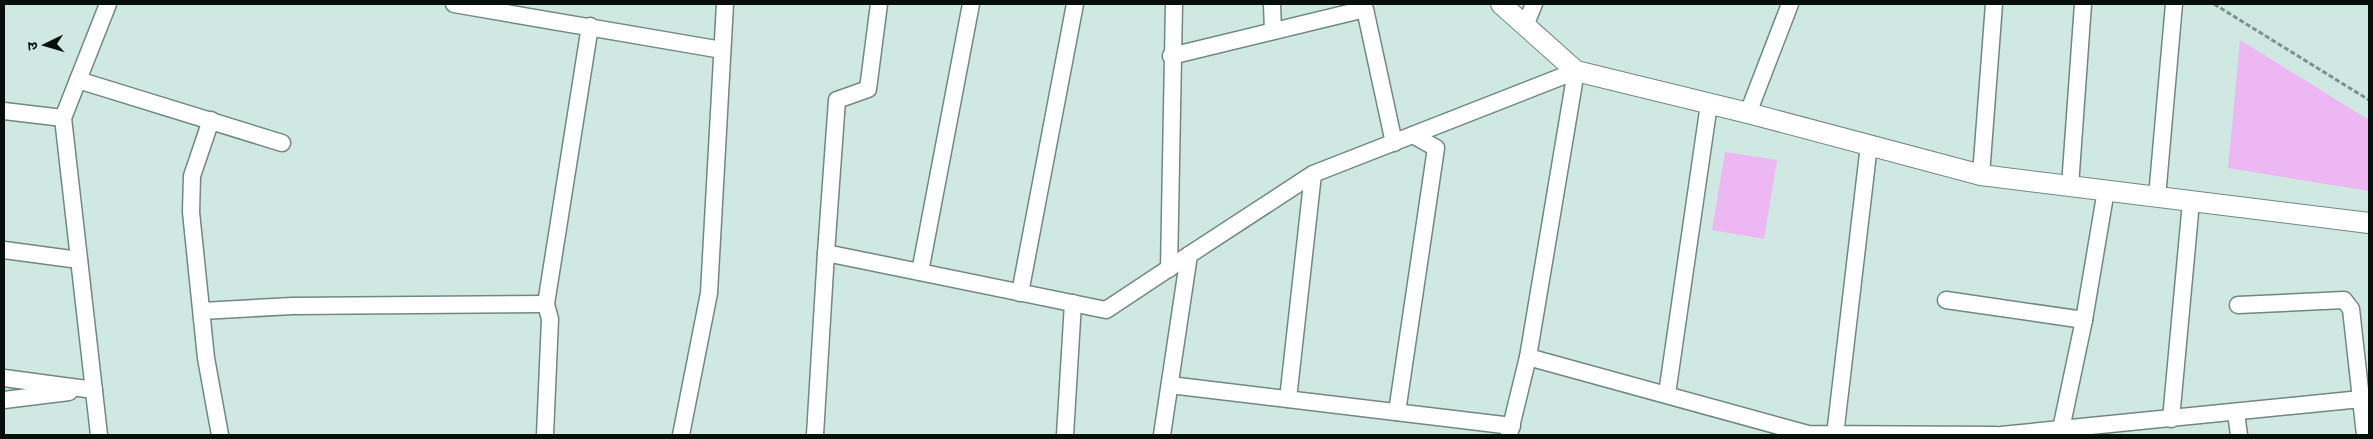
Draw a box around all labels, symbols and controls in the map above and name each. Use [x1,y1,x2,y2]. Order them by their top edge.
north arrow [20,20,70,70]
text: उ [22,40,41,51]

